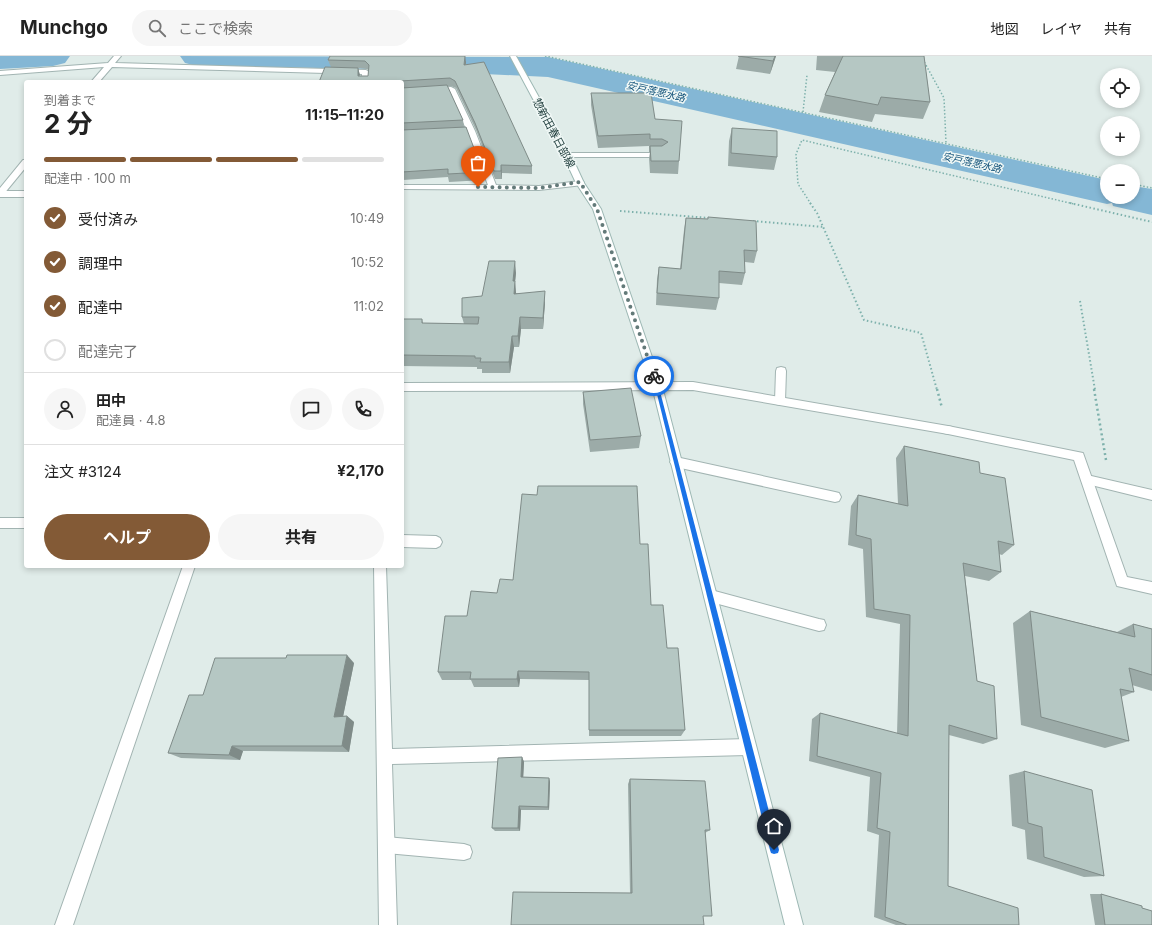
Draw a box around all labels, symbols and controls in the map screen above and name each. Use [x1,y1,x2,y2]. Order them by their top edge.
search box [132,10,412,46]
text: Munchgo [20,16,108,39]
icon: search [146,17,168,39]
text: ここで検索 [178,19,253,38]
text: 地図 [990,20,1018,37]
text: レイヤ [1040,20,1082,37]
text: 共有 [1104,20,1132,37]
map controls [1100,68,1140,204]
button: locate [1100,68,1140,108]
water label: 安戸落悪水路 [625,78,688,104]
text: 到着まで [44,92,96,108]
street label: 惣新田春日部線 [530,96,578,170]
text: 11:15–11:20 [305,105,384,124]
text: 2 分 [44,108,93,139]
button: + [1100,116,1140,156]
pin [461,146,495,187]
water label: 安戸落悪水路 [941,149,1004,175]
icon: bag [467,152,489,174]
button: − [1100,164,1140,204]
text: 配達中 · 100 m [44,170,131,186]
icon: check [44,207,66,229]
text: 受付済み [78,210,138,229]
text: 10:49 [350,210,384,226]
icon: check [44,251,66,273]
text: 調理中 [78,254,123,273]
text: 10:52 [351,254,384,270]
icon: check [44,295,66,317]
text: 配達中 [78,298,123,317]
text: 11:02 [354,298,384,314]
text: 配達完了 [78,342,138,361]
courier [634,356,674,396]
icon: bike [643,365,665,387]
button: person [44,388,86,430]
button: chat [290,388,332,430]
button: phone [342,388,384,430]
text: 田中 [96,391,126,410]
text: 配達員 · 4.8 [96,412,166,428]
text: ¥2,170 [337,461,384,480]
text: 注文 #3124 [44,462,122,481]
button: ヘルプ [44,514,210,560]
button: 共有 [218,514,384,560]
pin [757,809,791,850]
icon: home [763,815,785,837]

